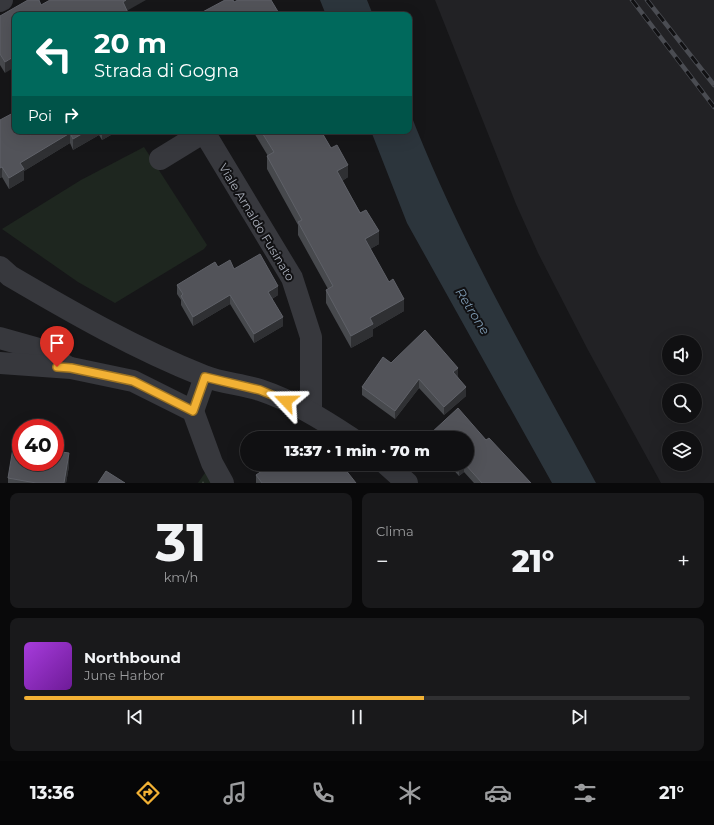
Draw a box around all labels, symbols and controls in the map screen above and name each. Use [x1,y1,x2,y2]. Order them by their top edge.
text: 20 m [94,26,167,60]
icon: left [28,28,80,80]
text: Strada di Gogna [94,60,239,82]
icon: right [60,104,82,126]
text: Poi [28,106,52,125]
street label: Viale Arnaldo Fusinato [216,160,298,284]
water label: Retrone [452,285,494,338]
pin [40,326,74,367]
icon: arrive [46,332,68,354]
map controls [662,335,702,471]
button: sound [662,335,702,375]
position arrow [265,380,307,422]
button: search [662,383,702,423]
speed limit sign: 40 [12,419,64,471]
button: layers [662,431,702,471]
text: 13:37 · 1 min · 70 m [284,441,430,460]
text: 31 [155,511,207,574]
text: Clima [376,523,414,539]
text: 21° [512,543,554,580]
text: − [376,548,389,575]
text: + [677,548,690,575]
text: km/h [164,569,198,585]
text: Northbound [84,648,181,667]
text: June Harbor [84,667,165,683]
icon: previous [124,706,146,728]
icon: pause [346,706,368,728]
icon: next [568,706,590,728]
icon: directions [134,779,162,807]
icon: music [221,779,249,807]
icon: phone [309,779,337,807]
icon: climate [396,779,424,807]
icon: car [484,779,512,807]
icon: filters [571,779,599,807]
text: 13:36 [30,782,74,804]
text: 21° [659,782,684,804]

